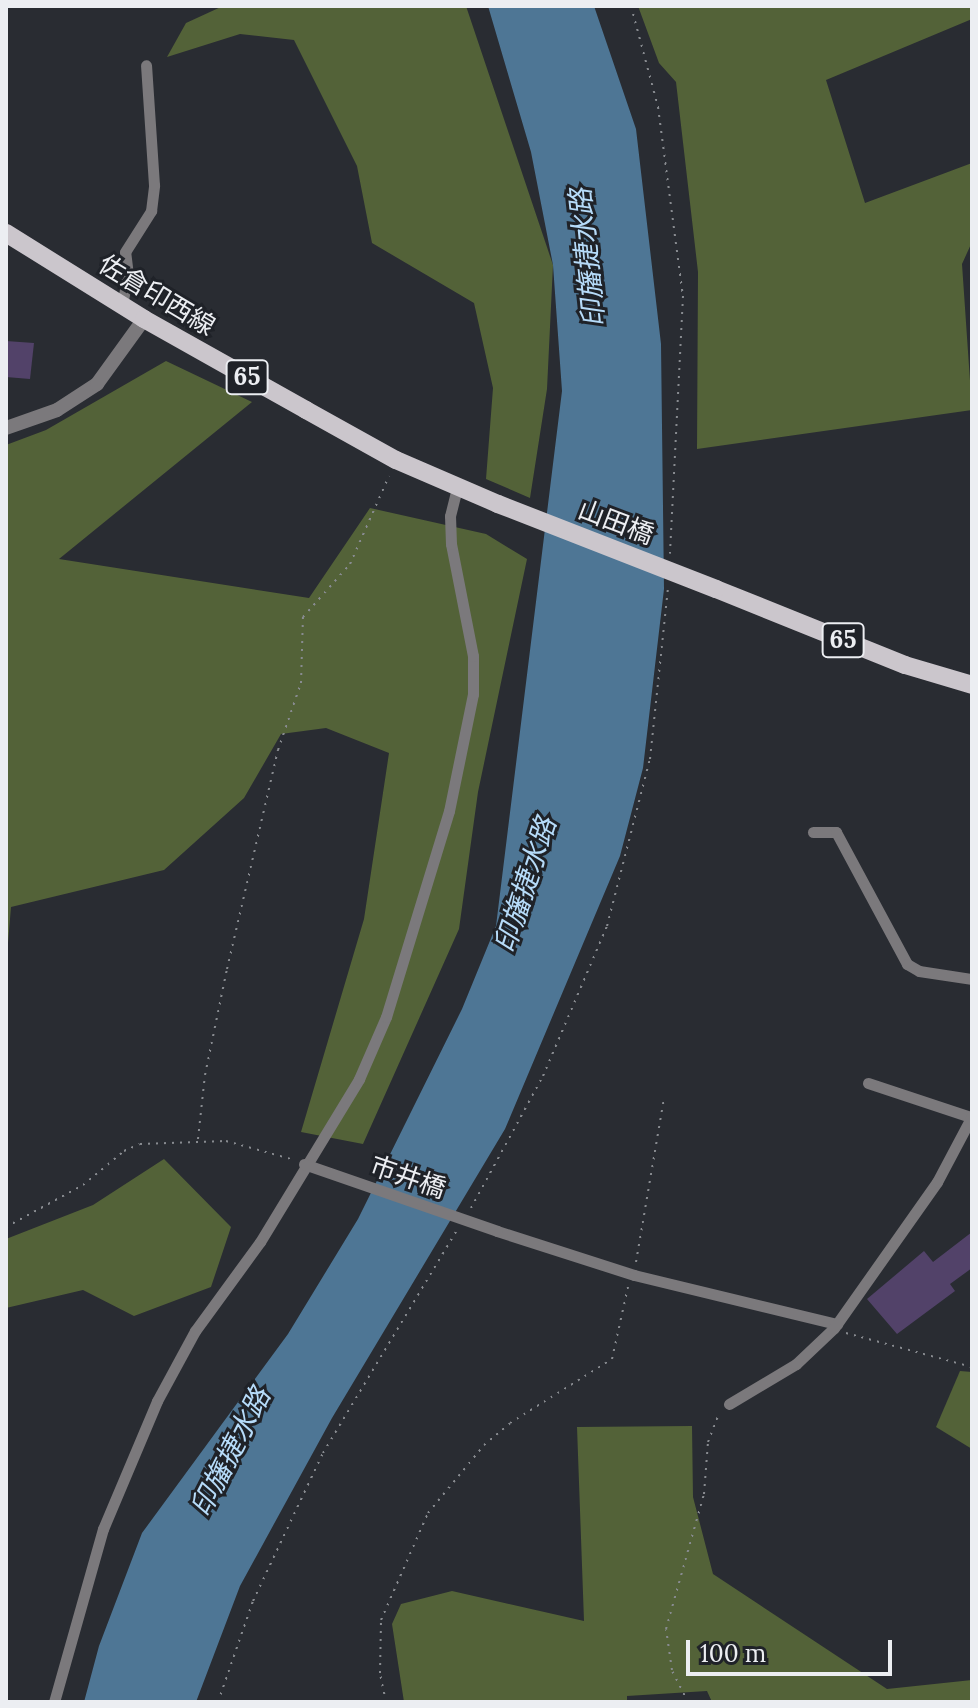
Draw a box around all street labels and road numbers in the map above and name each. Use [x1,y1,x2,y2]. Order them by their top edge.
street label: 佐倉印西線 [93,248,221,342]
road number: 65 [225,357,269,397]
street label: 山田橋 [574,493,658,551]
road number: 65 [821,620,865,660]
street label: 市井橋 [366,1150,450,1204]

